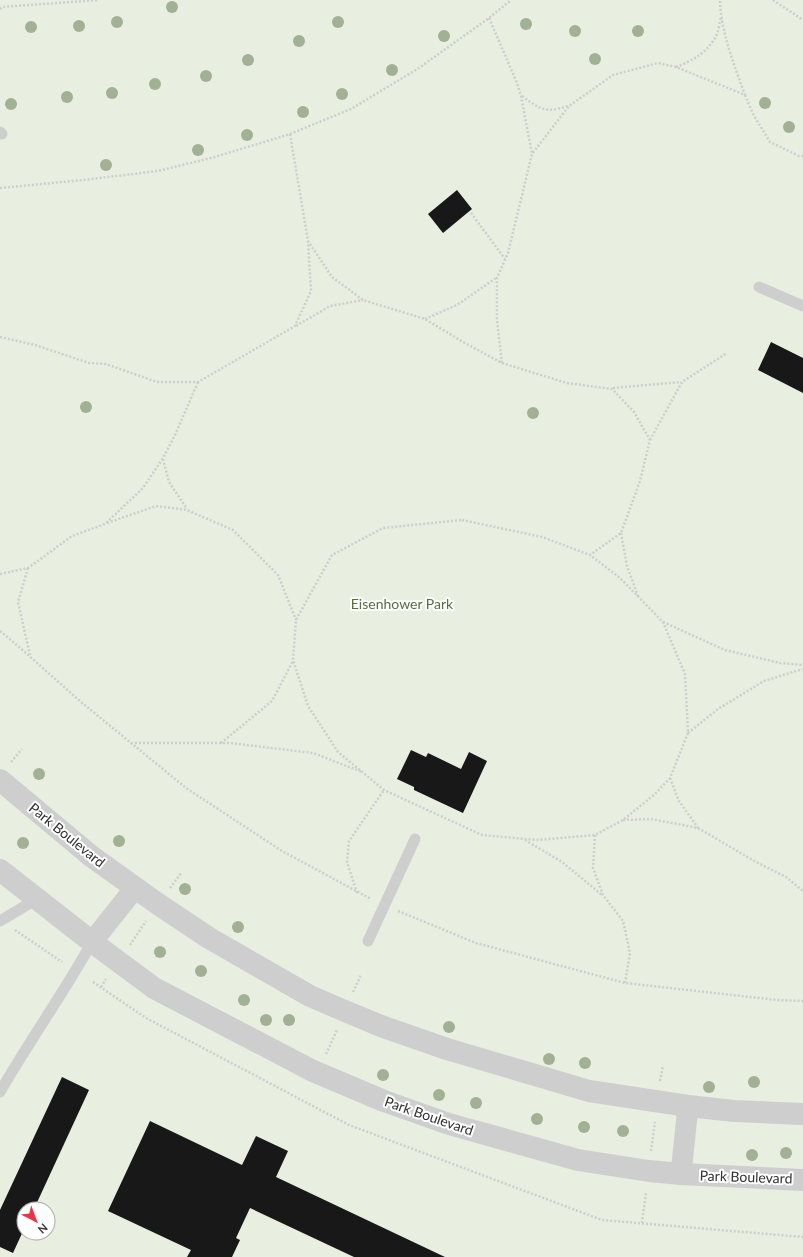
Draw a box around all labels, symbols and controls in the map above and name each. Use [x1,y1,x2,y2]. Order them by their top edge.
park label: Eisenhower Park [351,595,454,612]
street label: Park Boulevard [26,799,109,870]
street label: Park Boulevard [382,1092,476,1139]
street label: Park Boulevard [699,1166,793,1187]
north arrow [16,1201,56,1241]
text: N [36,1221,51,1236]

